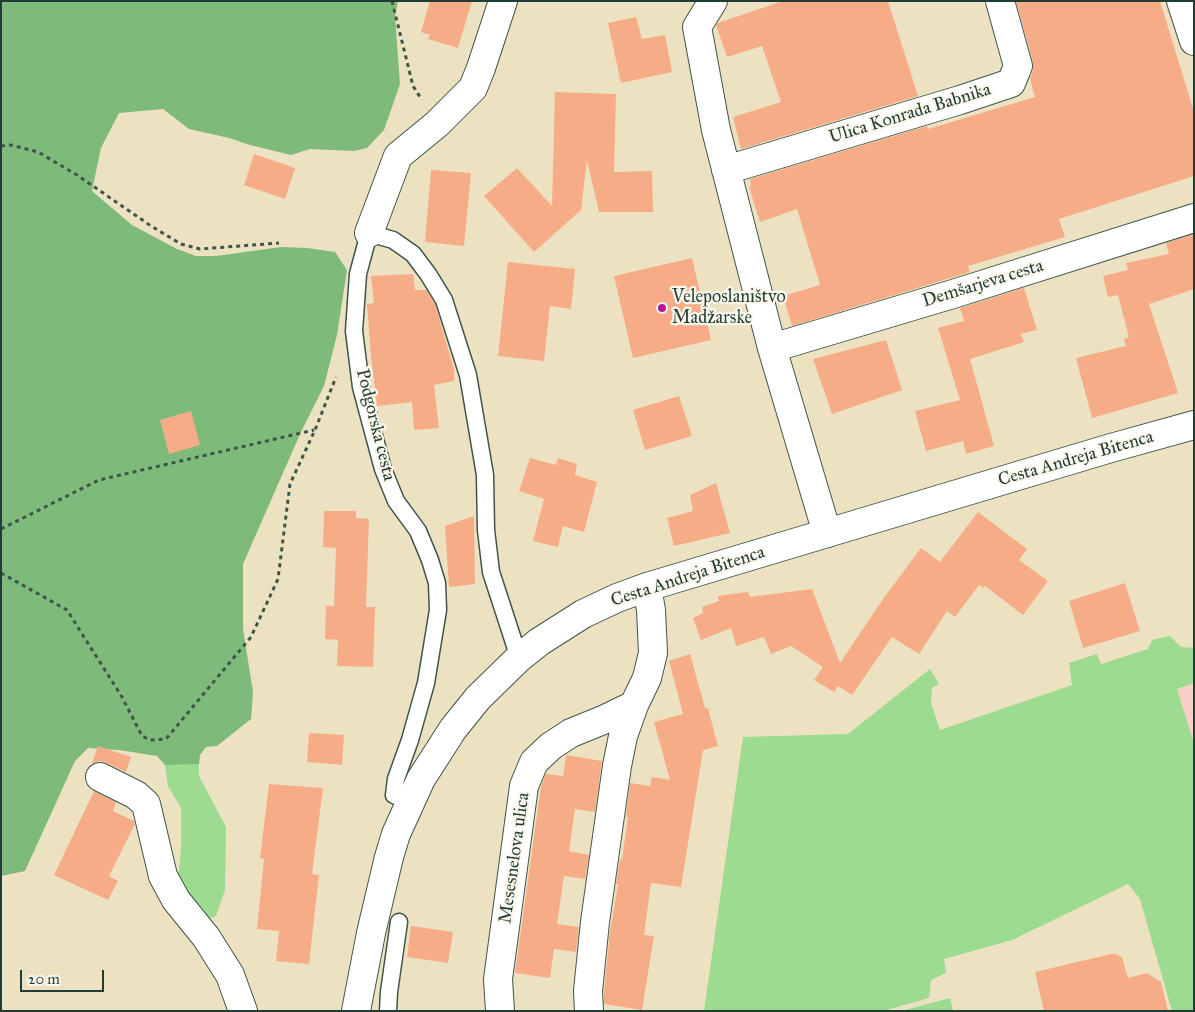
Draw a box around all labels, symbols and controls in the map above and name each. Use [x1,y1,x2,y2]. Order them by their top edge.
street label: Ulica Konrada Babnika [826,79,994,149]
street label: Demšarjeva cesta [920,255,1046,313]
place label: Veleposlaništvo Madžarske [672,287,786,330]
marker: Veleposlaništvo Madžarske [656,302,668,314]
street label: Podgorska cesta [351,367,399,483]
street label: Cesta Andreja Bitenca [996,426,1156,492]
street label: Cesta Andreja Bitenca [608,542,768,612]
street label: Mesesnelova ulica [495,791,535,925]
scale bar [22,960,106,992]
text: 20 m [28,970,60,988]

